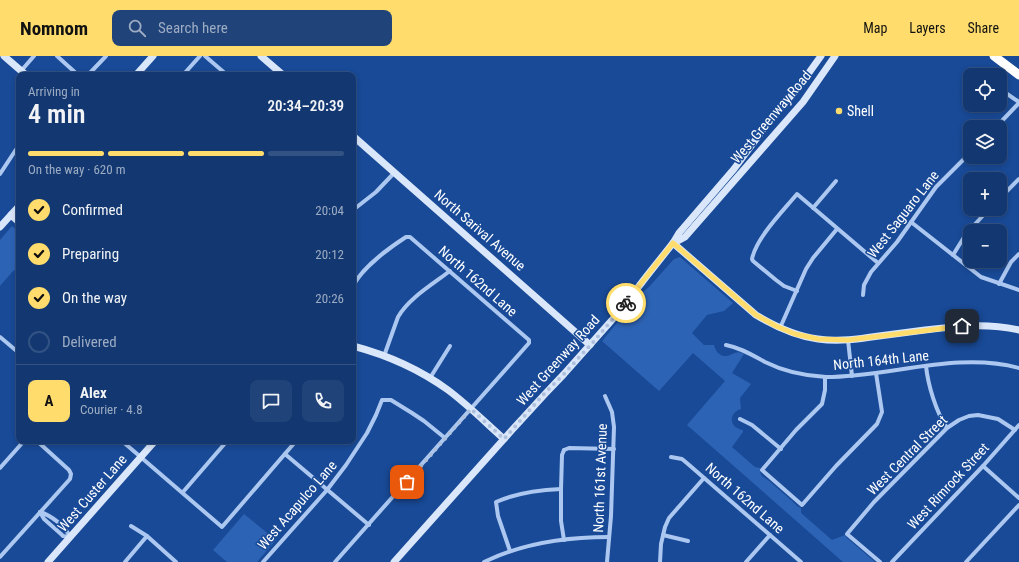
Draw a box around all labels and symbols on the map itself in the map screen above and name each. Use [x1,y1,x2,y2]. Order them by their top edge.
street label: West Greenway Road [728,67,814,167]
place label: Shell [847,103,874,119]
marker: Shell [834,106,844,116]
street label: West Saguaro Lane [864,167,942,261]
street label: North Sarival Avenue [431,186,529,274]
street label: North 162nd Lane [435,243,521,320]
courier [606,283,646,323]
pin [945,309,979,343]
street label: West Greenway Road [513,312,603,408]
street label: North 164th Lane [832,347,930,373]
street label: West Central Street [864,412,950,498]
street label: North 161st Avenue [590,423,610,533]
street label: West Rimrock Street [904,440,992,532]
street label: West Custer Lane [54,451,130,535]
street label: West Acapulco Lane [254,457,340,553]
street label: North 162nd Lane [702,460,788,537]
pin [390,465,424,499]

